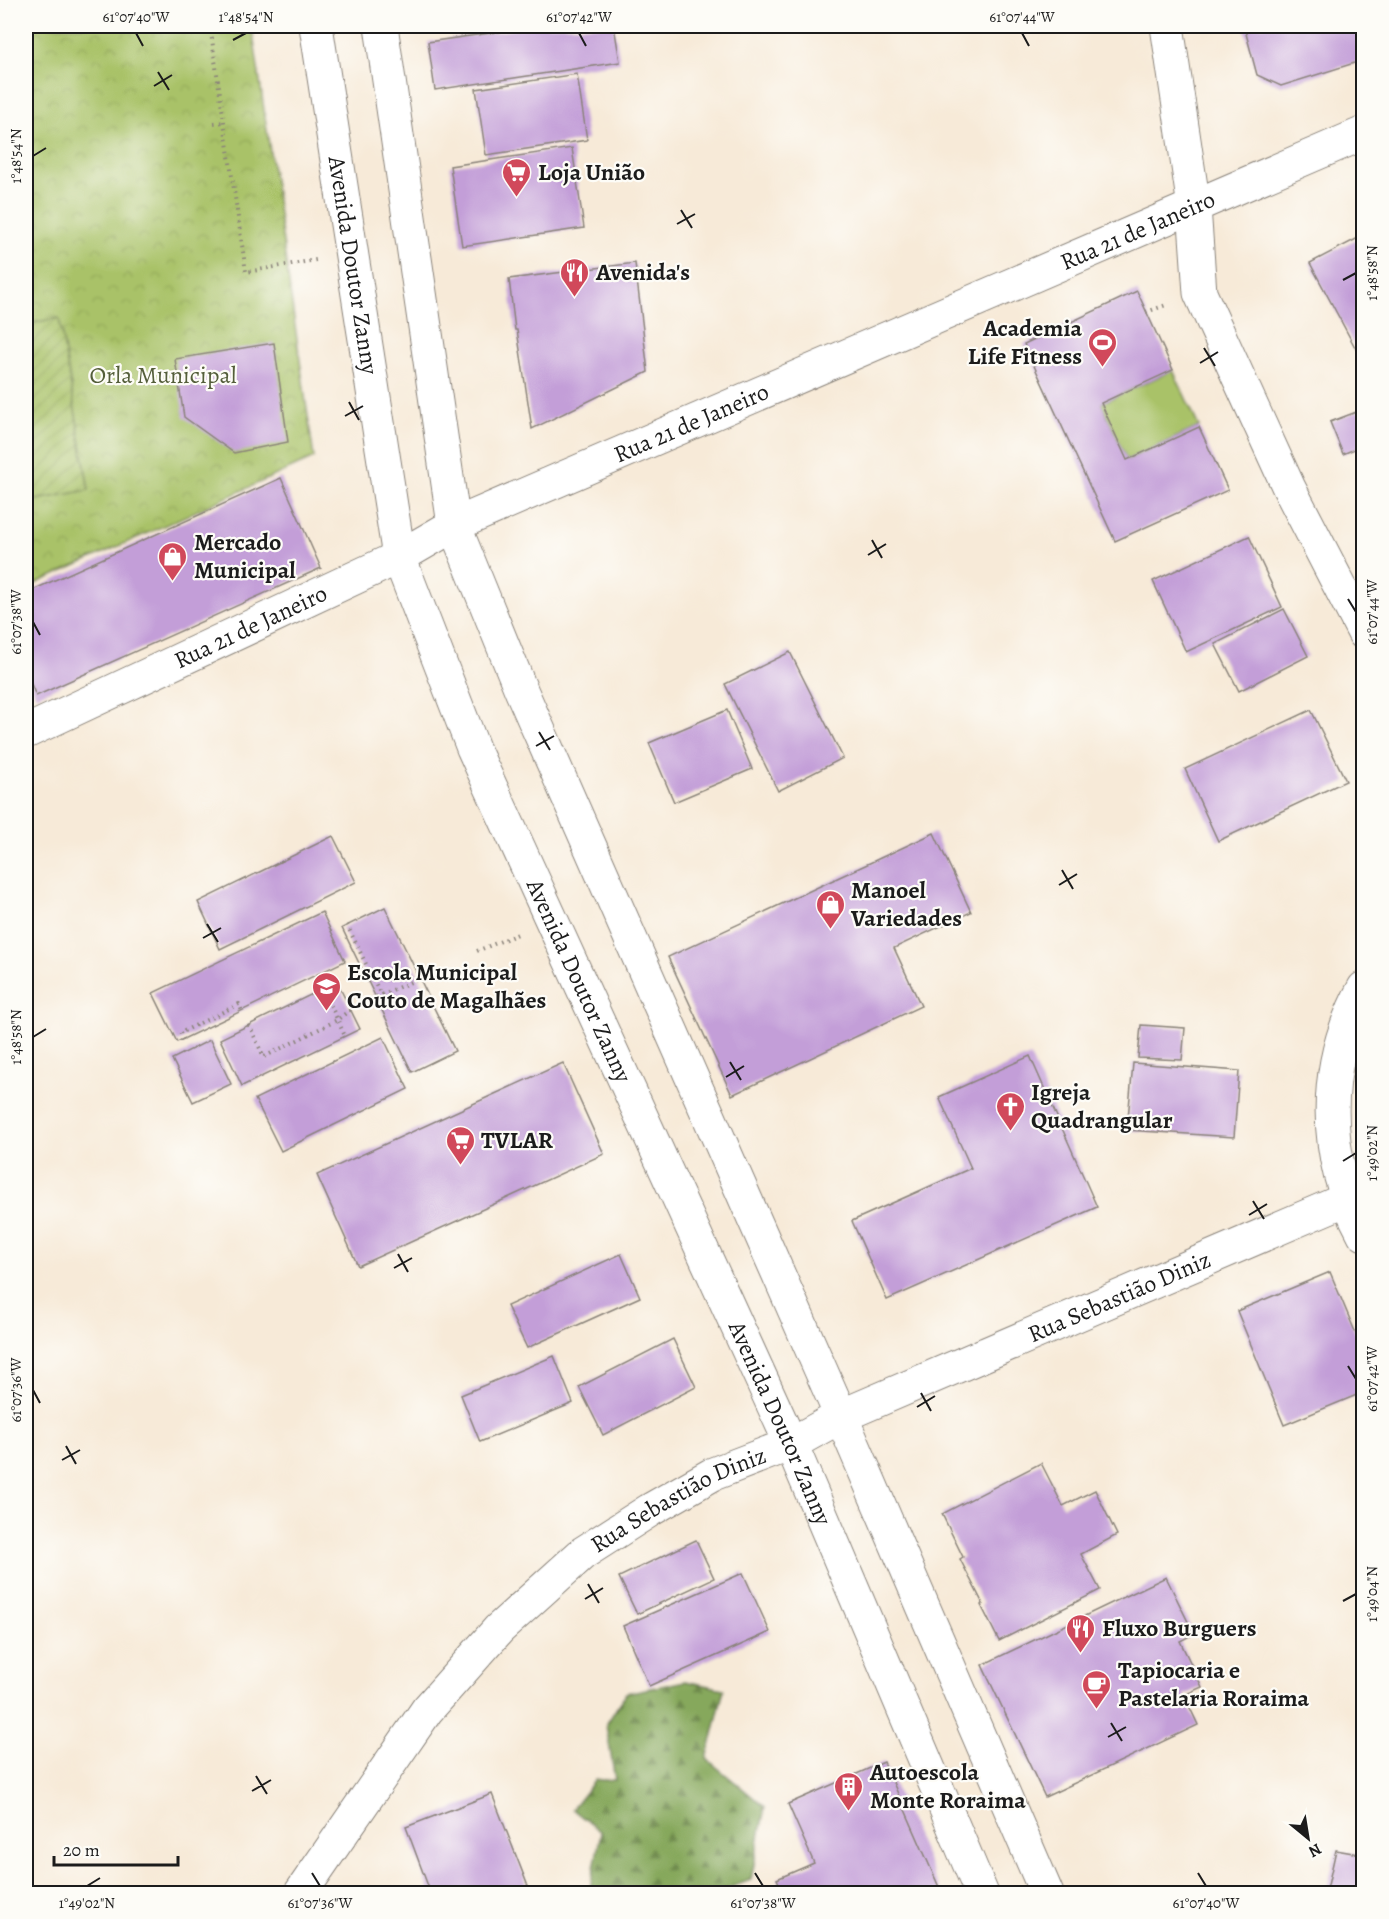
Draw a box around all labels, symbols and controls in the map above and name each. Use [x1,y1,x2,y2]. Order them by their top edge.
text: 61°07'40"W [103,7,169,27]
text: 1°48'54"N [219,7,274,27]
text: 61°07'42"W [546,7,612,27]
text: 61°07'44"W [989,7,1055,27]
text: 1°48'54"N [6,128,26,183]
street label: Avenida Doutor Zanny [320,153,386,377]
supermarket icon: Loja União [501,156,533,198]
place label: Loja União [538,156,645,188]
street label: Rua 21 de Janeiro [1055,183,1220,278]
text: 1°48'58"N [1362,245,1382,301]
restaurant icon: Avenida's [559,256,591,298]
place label: Avenida's [595,256,690,288]
place label: Academia Life Fitness [968,312,1082,372]
sports icon: Academia Life Fitness [1087,326,1119,368]
park label: Orla Municipal [90,359,237,391]
street label: Rua 21 de Janeiro [609,375,774,470]
place label: Mercado Municipal [194,526,296,586]
shop icon: Mercado Municipal [157,540,189,582]
street label: Rua 21 de Janeiro [169,577,332,676]
text: 61°07'44"W [1362,579,1382,645]
text: 61°07'38"W [6,589,26,655]
street label: Avenida Doutor Zanny [518,873,640,1088]
place label: Manoel Variedades [850,874,962,934]
shop icon: Manoel Variedades [814,888,846,930]
place label: Escola Municipal Couto de Magalhães [347,956,546,1016]
school or university icon: Escola Municipal Couto de Magalhães [310,970,342,1012]
text: 1°48'58"N [6,1009,26,1065]
place label: Igreja Quadrangular [1031,1076,1173,1136]
church icon: Igreja Quadrangular [994,1090,1026,1132]
supermarket icon: TVLAR [444,1124,476,1166]
place label: TVLAR [481,1124,554,1156]
text: 1°49'02"N [1362,1125,1382,1181]
street label: Rua Sebastião Diniz [1023,1243,1216,1350]
street label: Avenida Doutor Zanny [720,1315,840,1530]
text: 61°07'42"W [1362,1346,1382,1412]
text: 61°07'36"W [6,1357,26,1423]
street label: Rua Sebastião Diniz [584,1439,771,1560]
text: 1°49'04"N [1362,1566,1382,1622]
restaurant icon: Fluxo Burguers [1065,1612,1097,1654]
place label: Fluxo Burguers [1102,1612,1257,1644]
place label: Tapiocaria e Pastelaria Roraima [1118,1654,1310,1714]
cafe icon: Tapiocaria e Pastelaria Roraima [1081,1668,1113,1710]
place label: Autoescola Monte Roraima [869,1756,1026,1816]
building icon: Autoescola Monte Roraima [833,1770,865,1812]
north arrow [1278,1808,1338,1868]
scale bar [54,1829,178,1867]
text: 20 m [63,1838,100,1862]
text: N [1304,1838,1326,1863]
text: 1°49'02"N [59,1893,115,1913]
text: 61°07'36"W [287,1893,353,1913]
text: 61°07'38"W [730,1893,796,1913]
text: 61°07'40"W [1173,1893,1239,1913]

